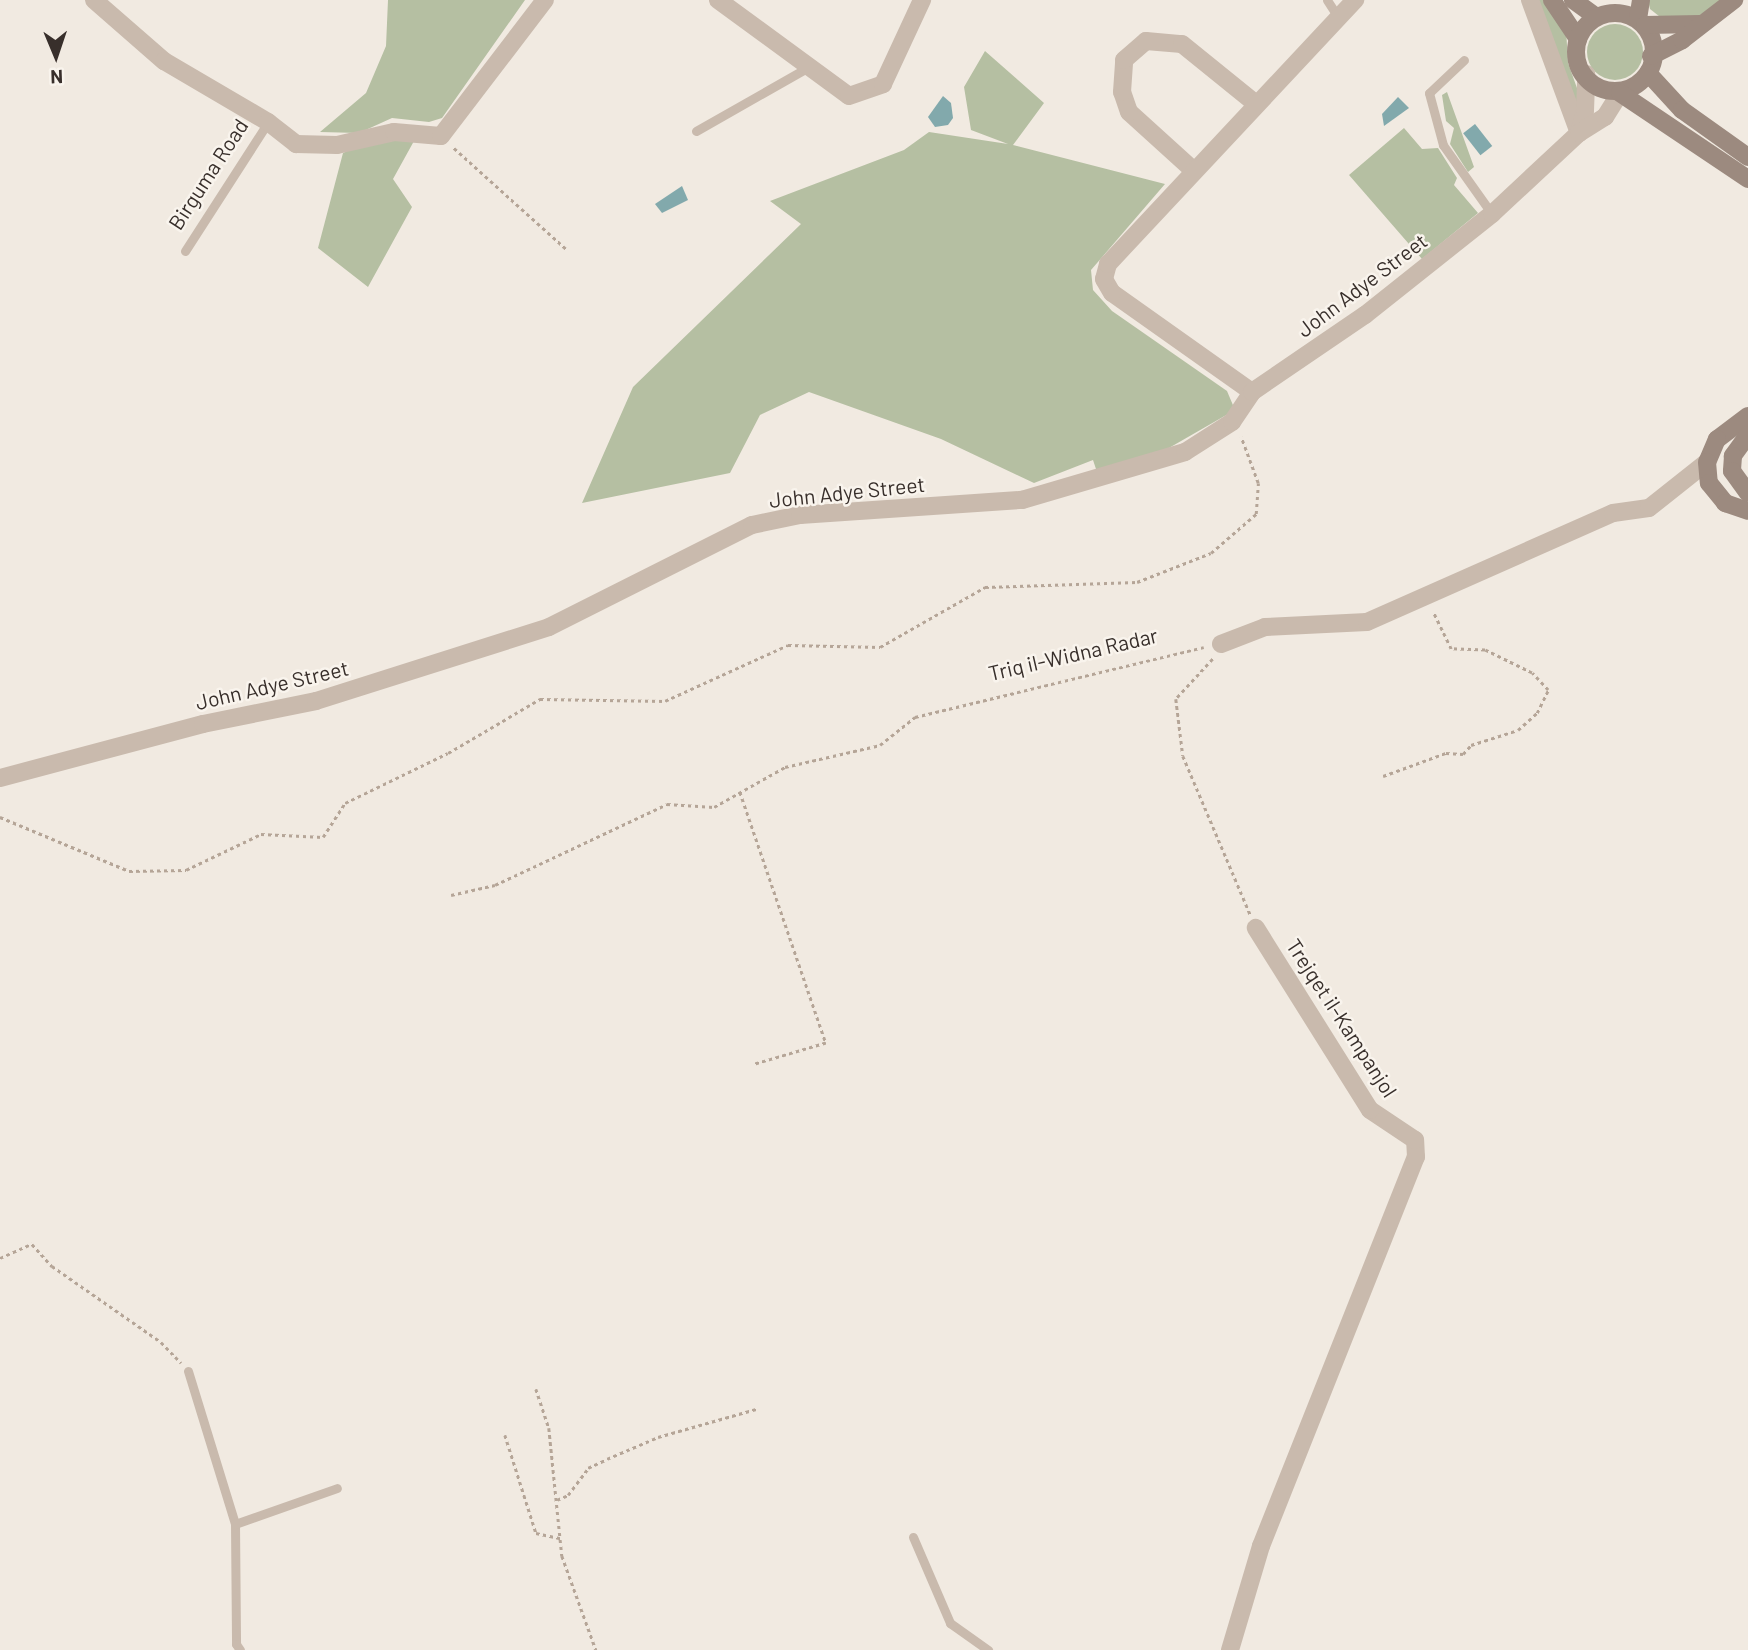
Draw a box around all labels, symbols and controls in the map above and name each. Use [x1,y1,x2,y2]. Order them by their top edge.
north arrow [21,21,91,91]
text: N [50,66,63,89]
street label: Birguma Road [163,114,253,234]
street label: John Adye Street [1292,228,1432,342]
street label: John Adye Street [768,471,926,513]
street label: Triq il-Widna Radar [986,622,1160,686]
street label: John Adye Street [193,655,351,715]
street label: Trejqet il-Kampanjol [1281,934,1403,1102]

